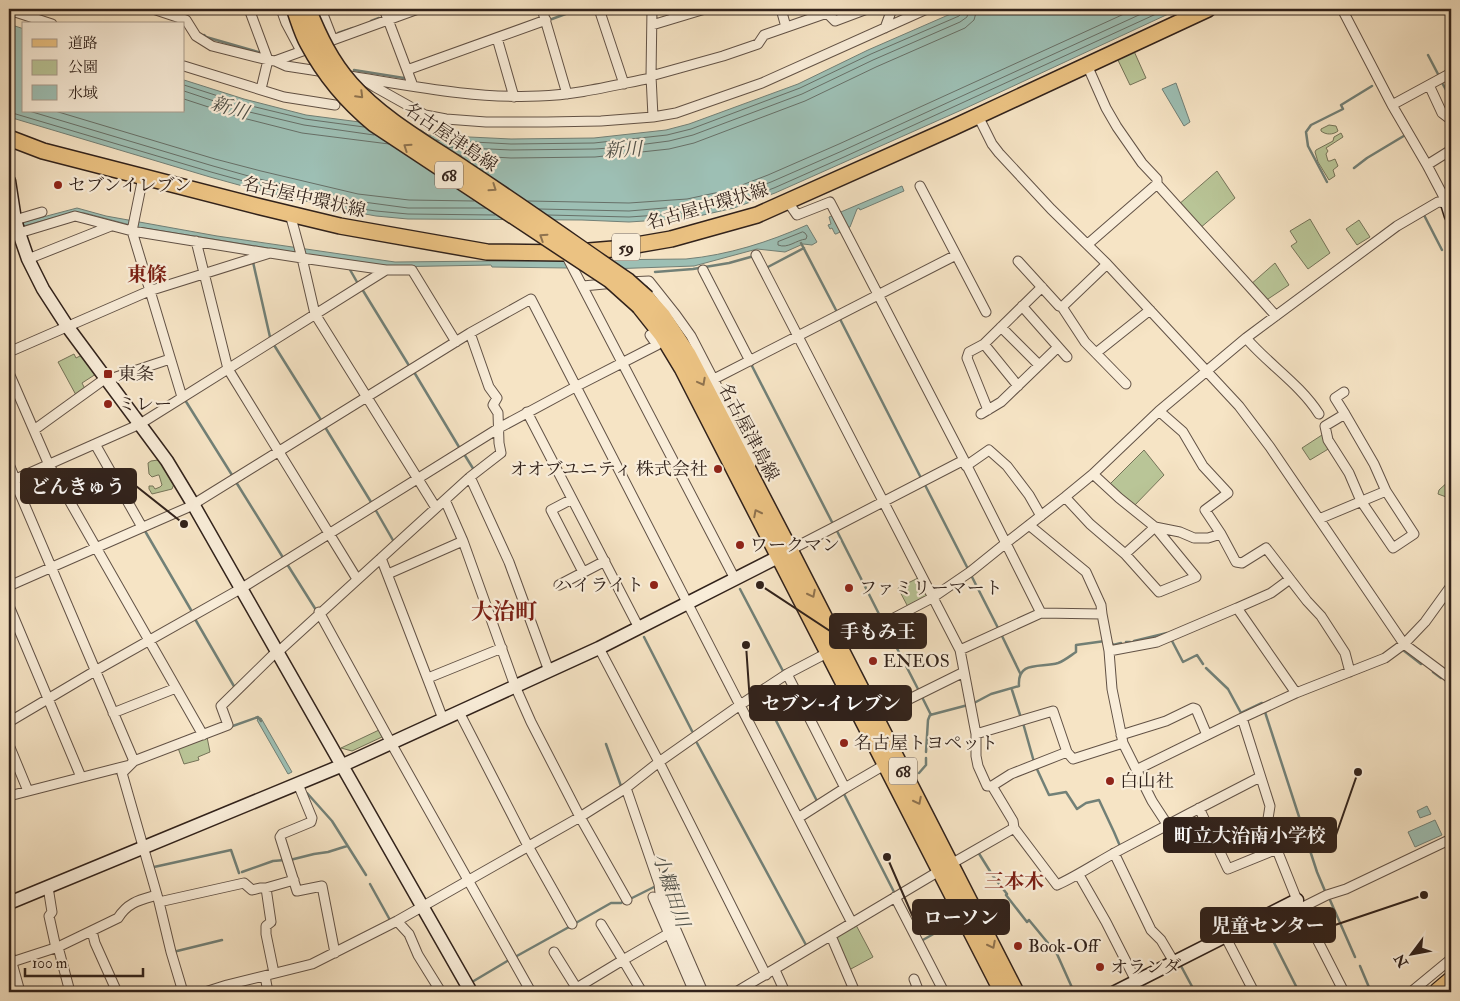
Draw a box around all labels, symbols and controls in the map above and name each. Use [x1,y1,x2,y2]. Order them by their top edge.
legend [22,22,185,112]
text: 道路 [68,34,98,53]
text: 公園 [68,58,98,77]
text: 水域 [68,84,98,103]
one-way arrow [355,89,364,98]
water label: 新川 [208,91,253,126]
street label: 名古屋津島線 [400,98,502,177]
water label: 新川 [603,137,645,163]
one-way arrow [404,144,413,153]
road number: 68 [435,162,463,188]
street label: 名古屋中環状線 [240,172,368,223]
place label: セブンイレブン [68,174,192,197]
street label: 名古屋中環状線 [643,178,771,235]
marker: セブンイレブン [52,179,64,191]
one-way arrow [487,182,497,191]
one-way arrow [539,233,548,243]
road number: 59 [612,233,640,260]
district label: 東條 [127,262,167,287]
place label: 東条 [118,363,154,386]
marker: 東条 [102,368,114,380]
one-way arrow [696,377,706,386]
street label: 名古屋津島線 [713,379,784,485]
place label: ミレー [118,393,172,416]
marker: ミレー [102,398,114,410]
place label: オオブユニティ 株式会社 [510,458,708,481]
marker: オオブユニティ 株式会社 [712,463,724,475]
callout: どんきゅう [21,469,136,503]
text: どんきゅう [30,475,126,499]
one-way arrow [753,509,763,518]
place label: ワークマン [750,534,840,557]
marker: ワークマン [734,539,746,551]
place label: ハイライト [555,574,644,597]
place label: ファミリーマート [859,577,1003,600]
marker: ハイライト [648,579,660,591]
marker: ファミリーマート [843,582,855,594]
one-way arrow [806,589,816,598]
district label: 大治町 [471,598,537,626]
callout: 手もみ王 [830,614,926,648]
text: 手もみ王 [840,620,916,644]
place label: ENEOS [883,650,950,673]
marker: ENEOS [867,655,879,667]
callout: セブン-イレブン [750,686,911,720]
text: セブン-イレブン [761,692,901,716]
place label: 名古屋トヨペット [854,732,998,755]
marker: 名古屋トヨペット [838,737,850,749]
road number: 68 [889,758,917,784]
place label: 白山社 [1120,770,1174,793]
marker: 白山社 [1104,775,1116,787]
one-way arrow [912,796,922,805]
callout: 町立大治南小学校 [1164,818,1336,852]
text: 町立大治南小学校 [1174,824,1326,848]
water label: 小糠田川 [647,850,695,932]
district label: 三本木 [984,869,1044,894]
callout: ローソン [913,900,1009,934]
text: ローソン [923,906,999,930]
callout: 児童センター [1201,908,1335,942]
text: 児童センター [1211,914,1325,938]
north arrow [1388,928,1438,978]
place label: Book-Off [1028,935,1101,958]
one-way arrow [986,940,996,949]
marker: Book-Off [1012,940,1024,952]
scale bar [25,946,142,978]
text: N [1391,950,1412,971]
text: 100 m [32,954,68,973]
place label: オランダ [1110,956,1181,979]
marker: オランダ [1094,961,1106,973]

